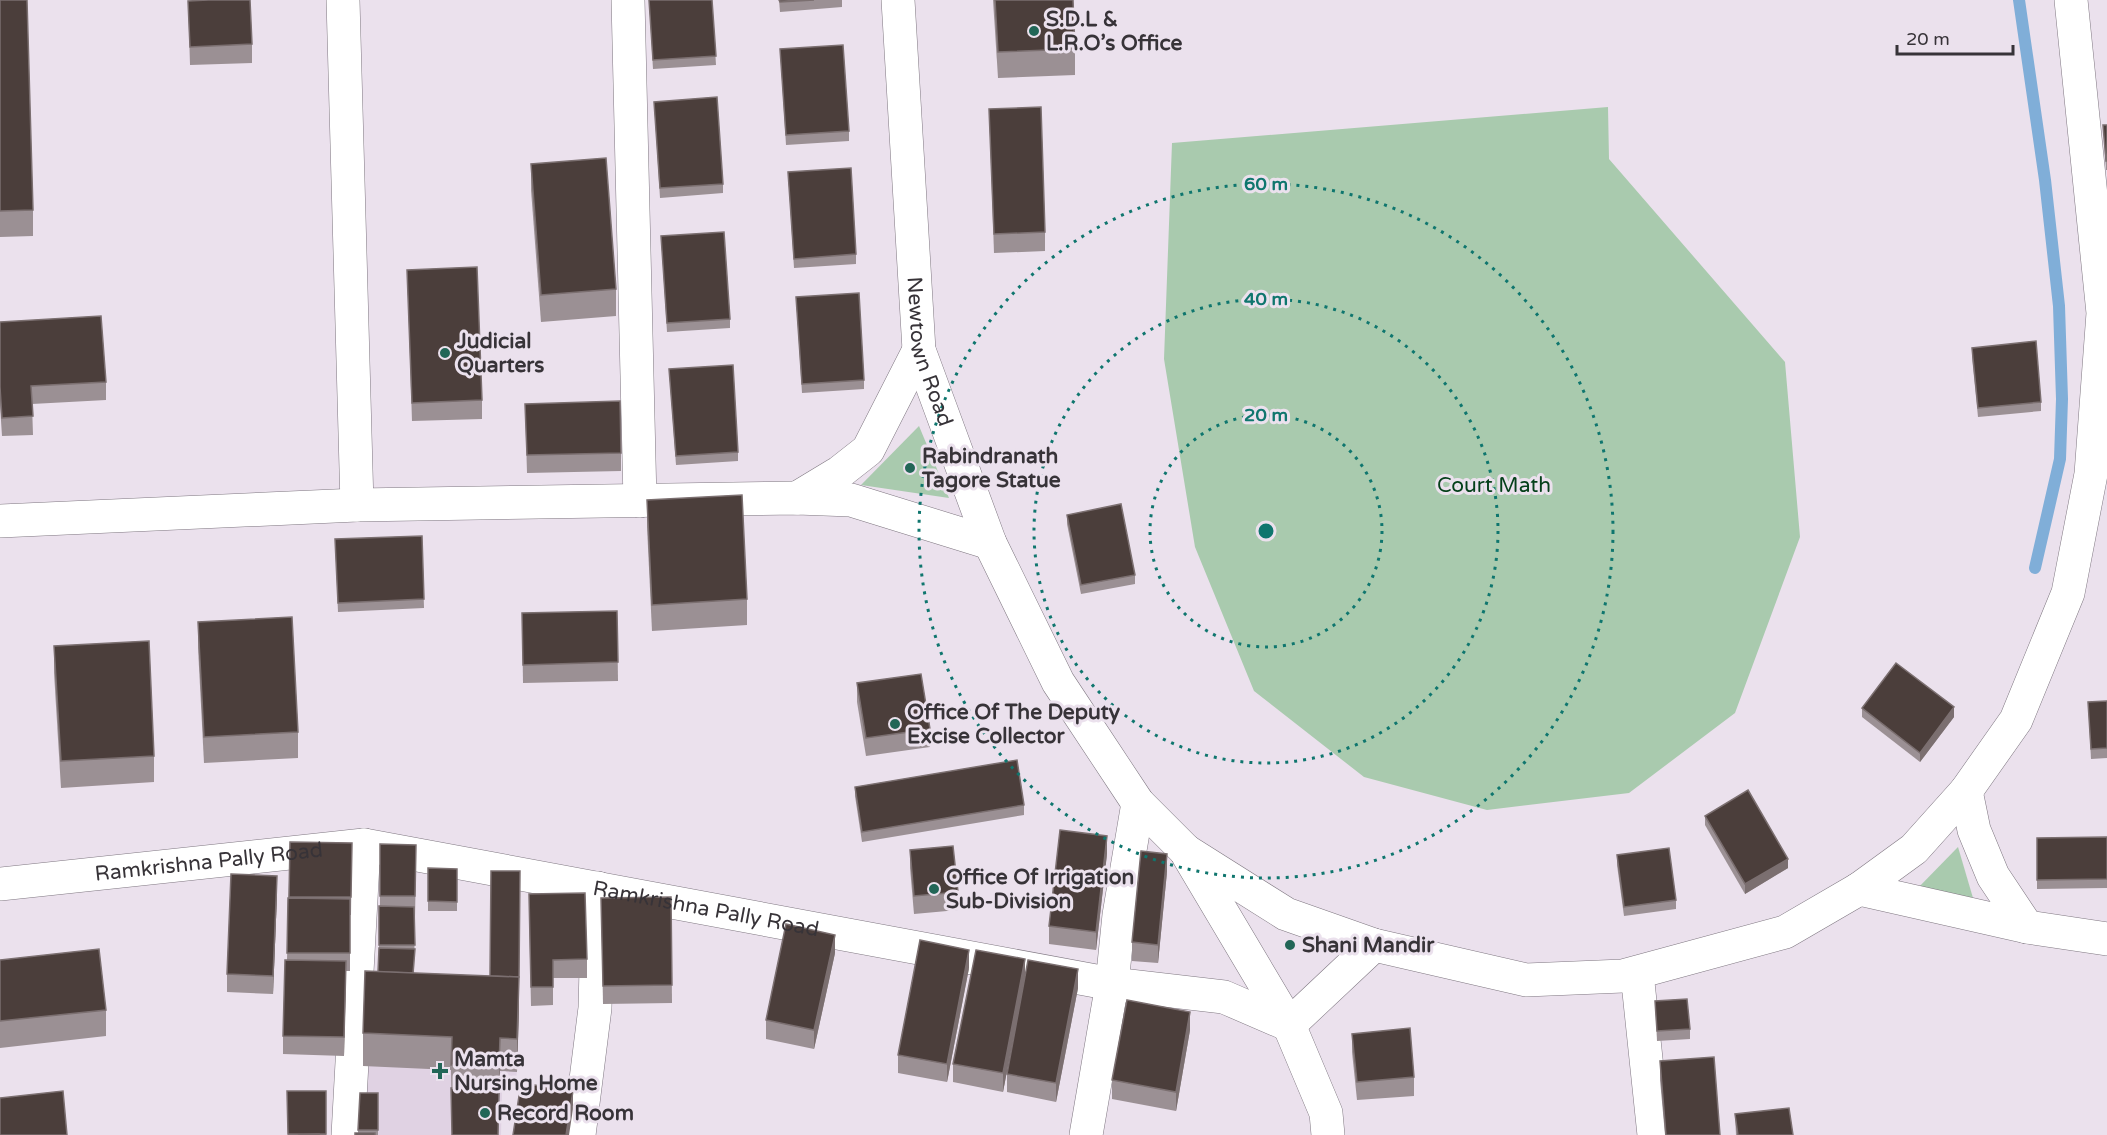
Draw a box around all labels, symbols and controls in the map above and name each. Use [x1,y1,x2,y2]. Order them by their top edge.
place label: S.D.L & L.R.O’s Office [1046,7,1183,56]
scale bar [1897,18,2012,56]
marker: S.D.L & L.R.O’s Office [1027,24,1041,38]
text: 20 m [1906,28,1950,50]
text: 60 m [1244,173,1288,195]
street label: Newtown Road [902,276,958,430]
text: 40 m [1244,288,1288,310]
place label: Judicial Quarters [456,329,544,378]
marker: Judicial Quarters [438,346,452,360]
text: 20 m [1244,404,1288,426]
place label: Rabindranath Tagore Statue [921,444,1061,493]
marker: Rabindranath Tagore Statue [903,461,917,475]
park label: Court Math [1437,473,1551,498]
centre of rings [1256,521,1276,541]
place label: Office Of The Deputy Excise Collector [907,700,1121,749]
marker: Office Of The Deputy Excise Collector [888,717,902,731]
street label: Ramkrishna Pally Road [94,837,324,887]
place label: Office Of Irrigation Sub-Division [946,865,1134,914]
street label: Ramkrishna Pally Road [591,876,821,942]
marker: Office Of Irrigation Sub-Division [927,882,941,896]
place label: Shani Mandir [1302,933,1435,958]
marker: Shani Mandir [1283,938,1297,952]
place label: Mamta Nursing Home [454,1047,598,1096]
marker: Mamta Nursing Home [431,1062,449,1080]
place label: Record Room [497,1101,634,1126]
marker: Record Room [478,1106,492,1120]

